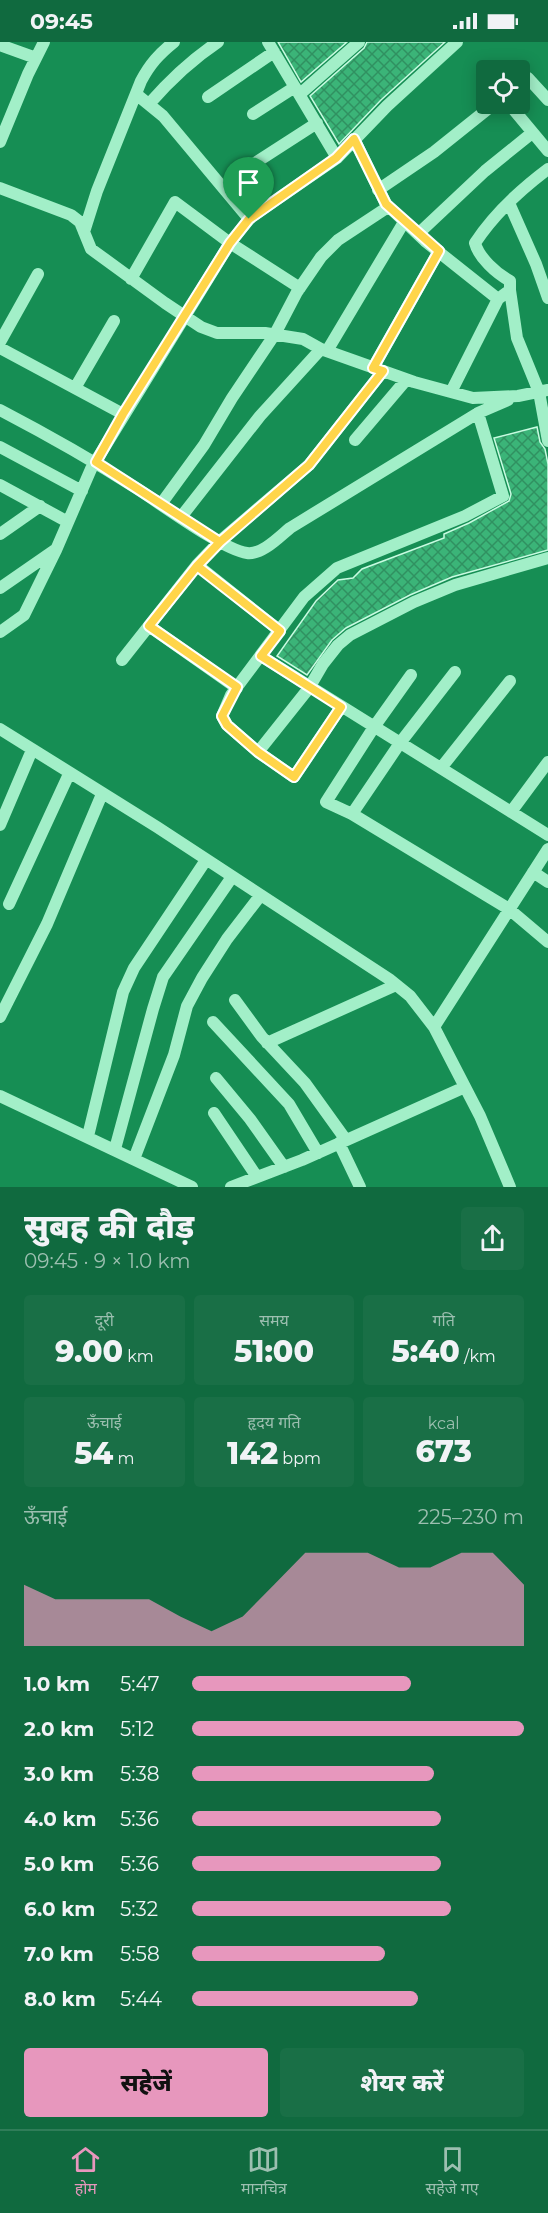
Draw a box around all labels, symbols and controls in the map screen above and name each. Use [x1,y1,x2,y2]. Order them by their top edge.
text: 09:45 [30,8,93,35]
map controls [476,60,530,114]
button: locate [476,60,530,114]
pin [223,157,274,219]
icon: arrive [232,166,265,199]
text: सुबह की दौड़ [24,1206,194,1246]
button: share [461,1207,524,1270]
text: 09:45 · 9 × 1.0 km [24,1249,191,1273]
text: दूरी [95,1311,114,1330]
text: समय [259,1311,289,1330]
text: गति [433,1311,455,1330]
text: 9.00 [55,1333,123,1370]
text: 51:00 [234,1333,314,1370]
text: 5:40 [392,1333,460,1370]
text: km [123,1347,154,1366]
text: /km [460,1347,496,1366]
text: ऊँचाई [87,1413,122,1432]
text: हृदय गति [247,1413,301,1432]
text: kcal [428,1414,460,1433]
text: 673 [416,1433,472,1470]
text: 54 [74,1435,113,1472]
text: 142 [227,1435,278,1472]
text: m [113,1449,135,1468]
text: bpm [278,1449,321,1468]
text: ऊँचाई [24,1505,67,1529]
text: 225–230 m [418,1505,524,1529]
text: 1.0 km [24,1672,90,1696]
text: 5:47 [120,1672,160,1696]
text: 2.0 km [24,1717,94,1741]
text: 5:12 [120,1717,154,1741]
text: 3.0 km [24,1762,94,1786]
text: 5:38 [120,1762,160,1786]
text: 4.0 km [24,1807,96,1831]
text: 5:36 [120,1807,159,1831]
text: 5.0 km [24,1852,94,1876]
text: 5:36 [120,1852,159,1876]
text: 6.0 km [24,1897,95,1921]
text: 5:32 [120,1897,158,1921]
text: 7.0 km [24,1942,94,1966]
text: 5:58 [120,1942,160,1966]
text: 8.0 km [24,1987,96,2011]
text: 5:44 [120,1987,162,2011]
button: सहेजें [24,2048,268,2117]
button: शेयर करें [280,2048,524,2117]
tab: होम [69,2143,102,2201]
tab: मानचित्र [241,2143,287,2201]
tab: सहेजे गए [425,2143,479,2201]

